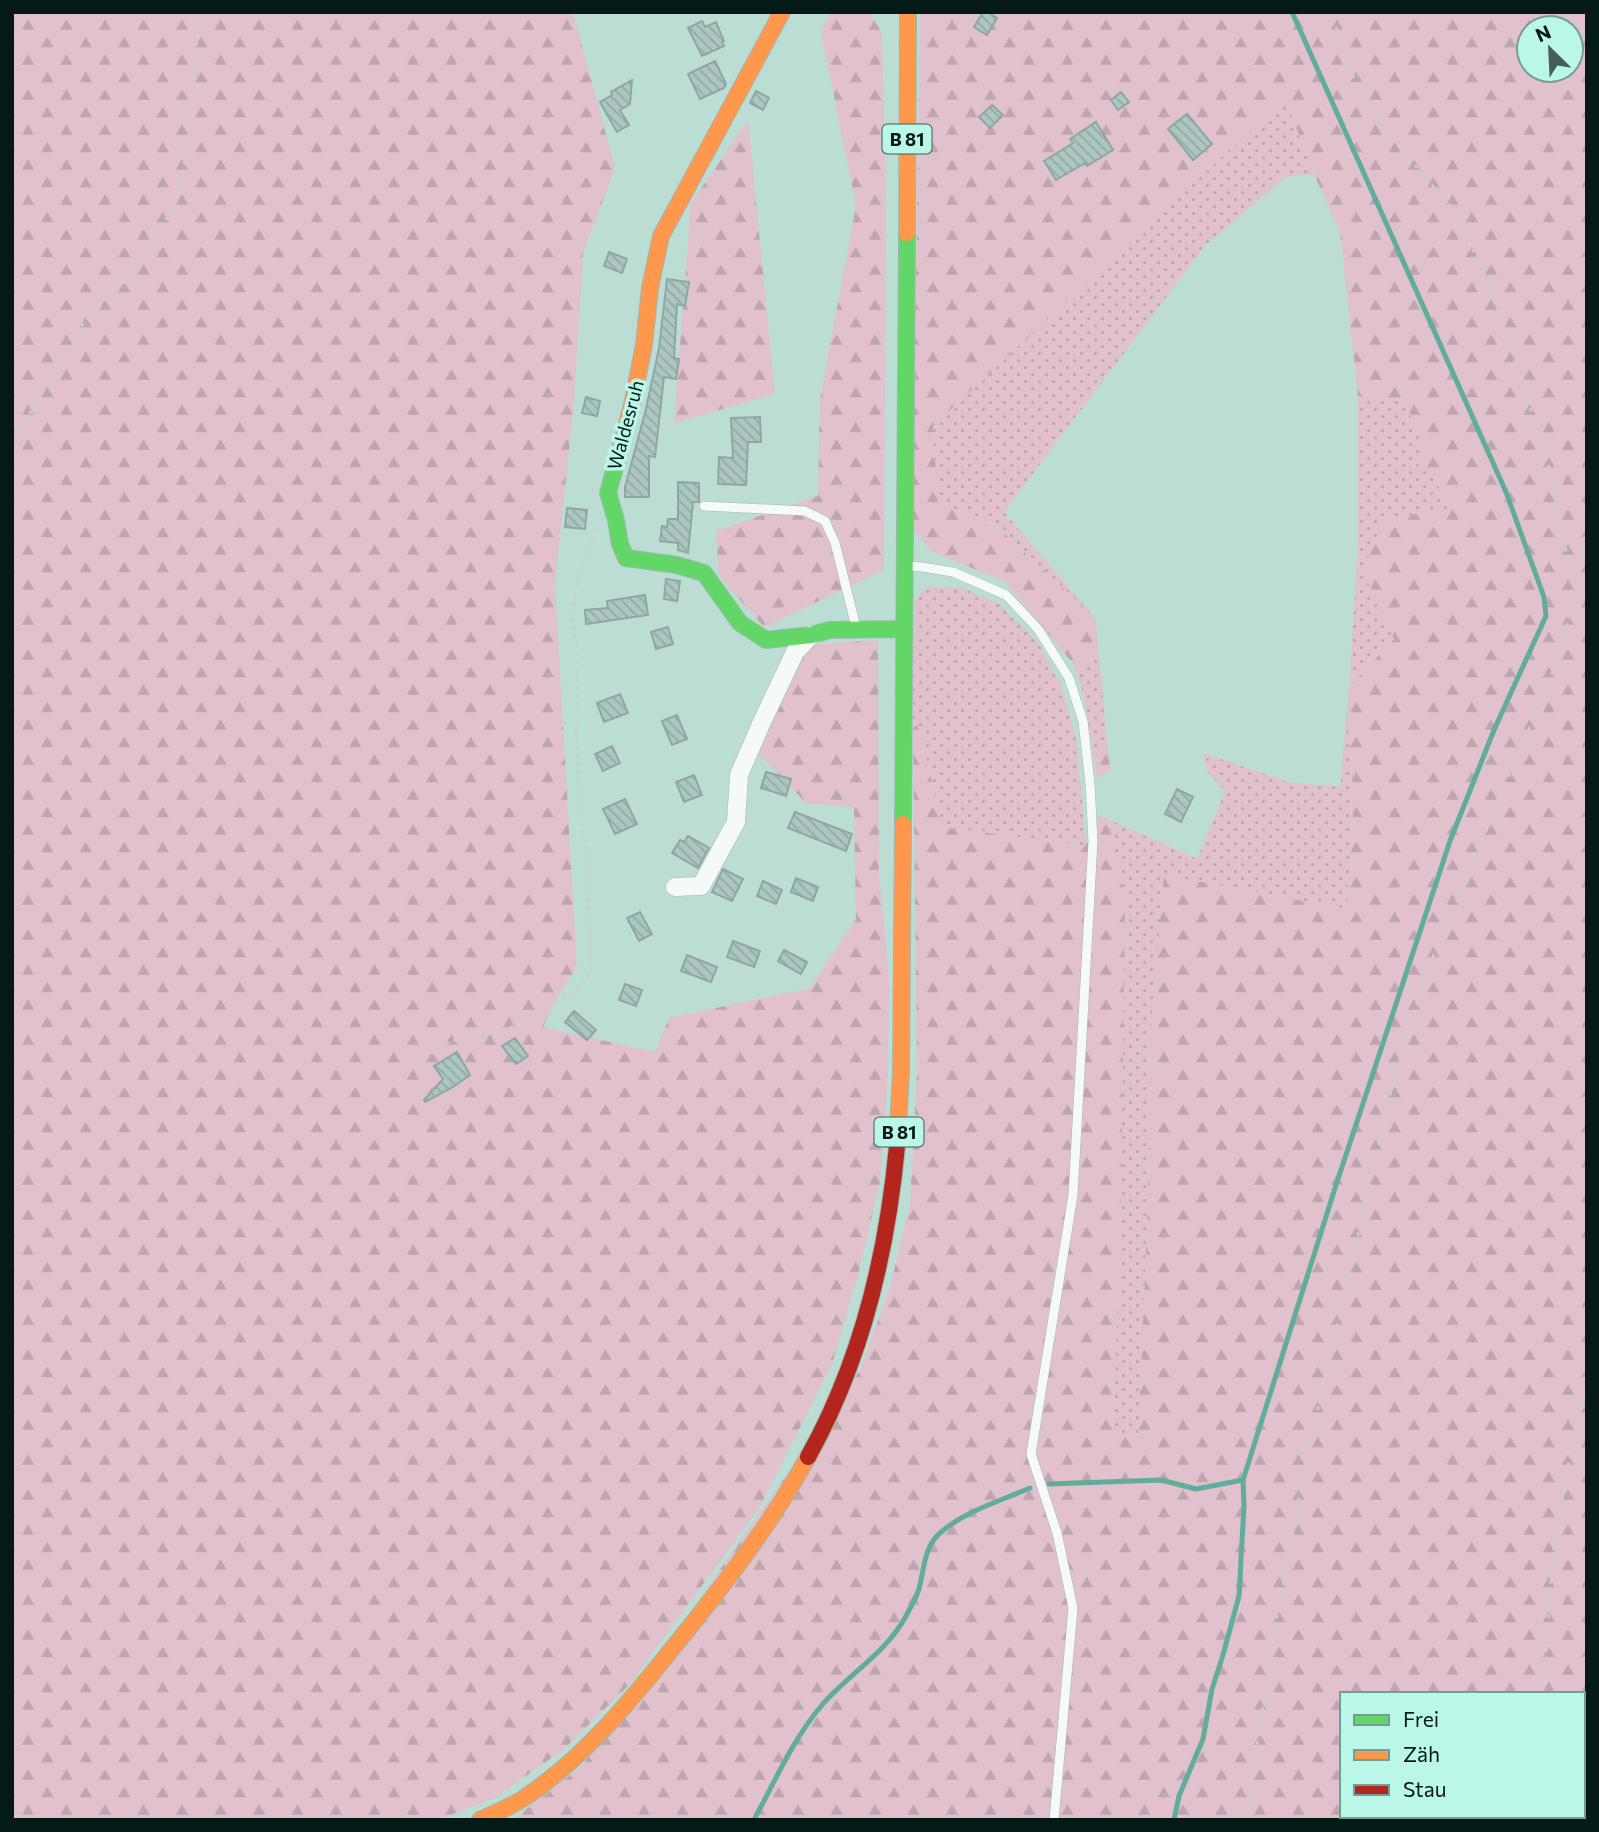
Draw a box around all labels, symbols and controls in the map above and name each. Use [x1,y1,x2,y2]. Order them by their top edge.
north arrow [1515,14,1585,84]
text: N [1532,20,1554,46]
road number: B 81 [883,124,932,154]
street label: Waldesruh [602,378,648,472]
road number: B 81 [874,1118,923,1147]
legend [1340,1692,1585,1818]
text: Frei [1403,1706,1439,1731]
text: Zäh [1403,1741,1440,1766]
text: Stau [1403,1776,1446,1801]

